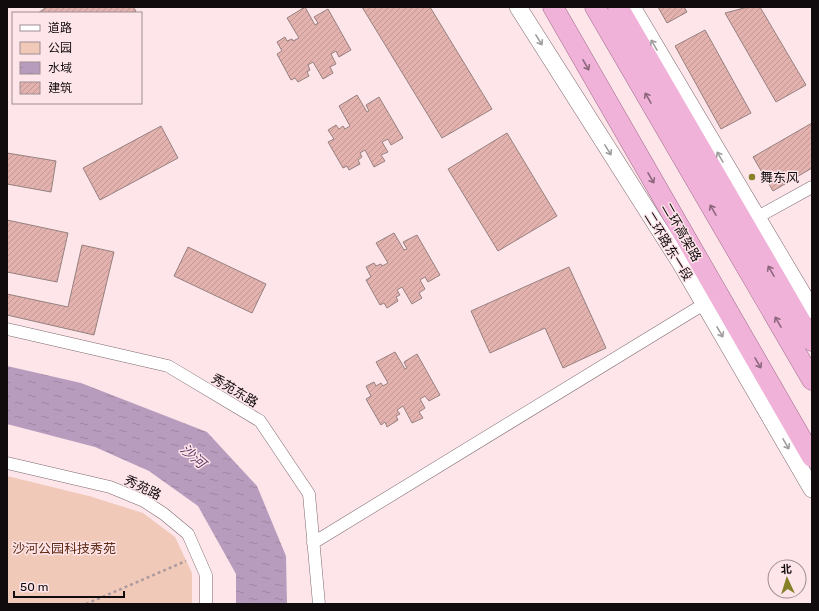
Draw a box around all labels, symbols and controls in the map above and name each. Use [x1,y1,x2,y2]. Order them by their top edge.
legend [12,12,142,104]
text: 道路 [48,21,72,35]
one-way arrow [535,34,543,46]
one-way arrow [650,39,658,51]
text: 公园 [48,41,72,55]
one-way arrow [582,59,590,71]
text: 水域 [48,61,72,75]
text: 建筑 [48,81,72,95]
one-way arrow [643,92,651,104]
one-way arrow [605,144,613,156]
one-way arrow [716,151,724,163]
place label: 舞东风 [760,170,799,185]
one-way arrow [647,172,655,184]
marker: 舞东风 [747,172,757,182]
street label: 二环高架路 [659,200,704,264]
one-way arrow [709,204,717,216]
street label: 二环路东一段 [642,209,696,283]
one-way arrow [767,265,775,277]
one-way arrow [774,317,782,329]
one-way arrow [717,326,725,338]
one-way arrow [754,357,762,369]
street label: 秀苑东路 [209,371,261,410]
one-way arrow [782,438,790,450]
water label: 沙河 [177,441,211,474]
street label: 秀苑路 [122,472,164,503]
park label: 沙河公园科技秀苑 [12,541,116,556]
north arrow [767,559,807,599]
text: 北 [780,563,792,576]
scale bar [14,573,124,599]
text: 50 m [20,580,48,594]

